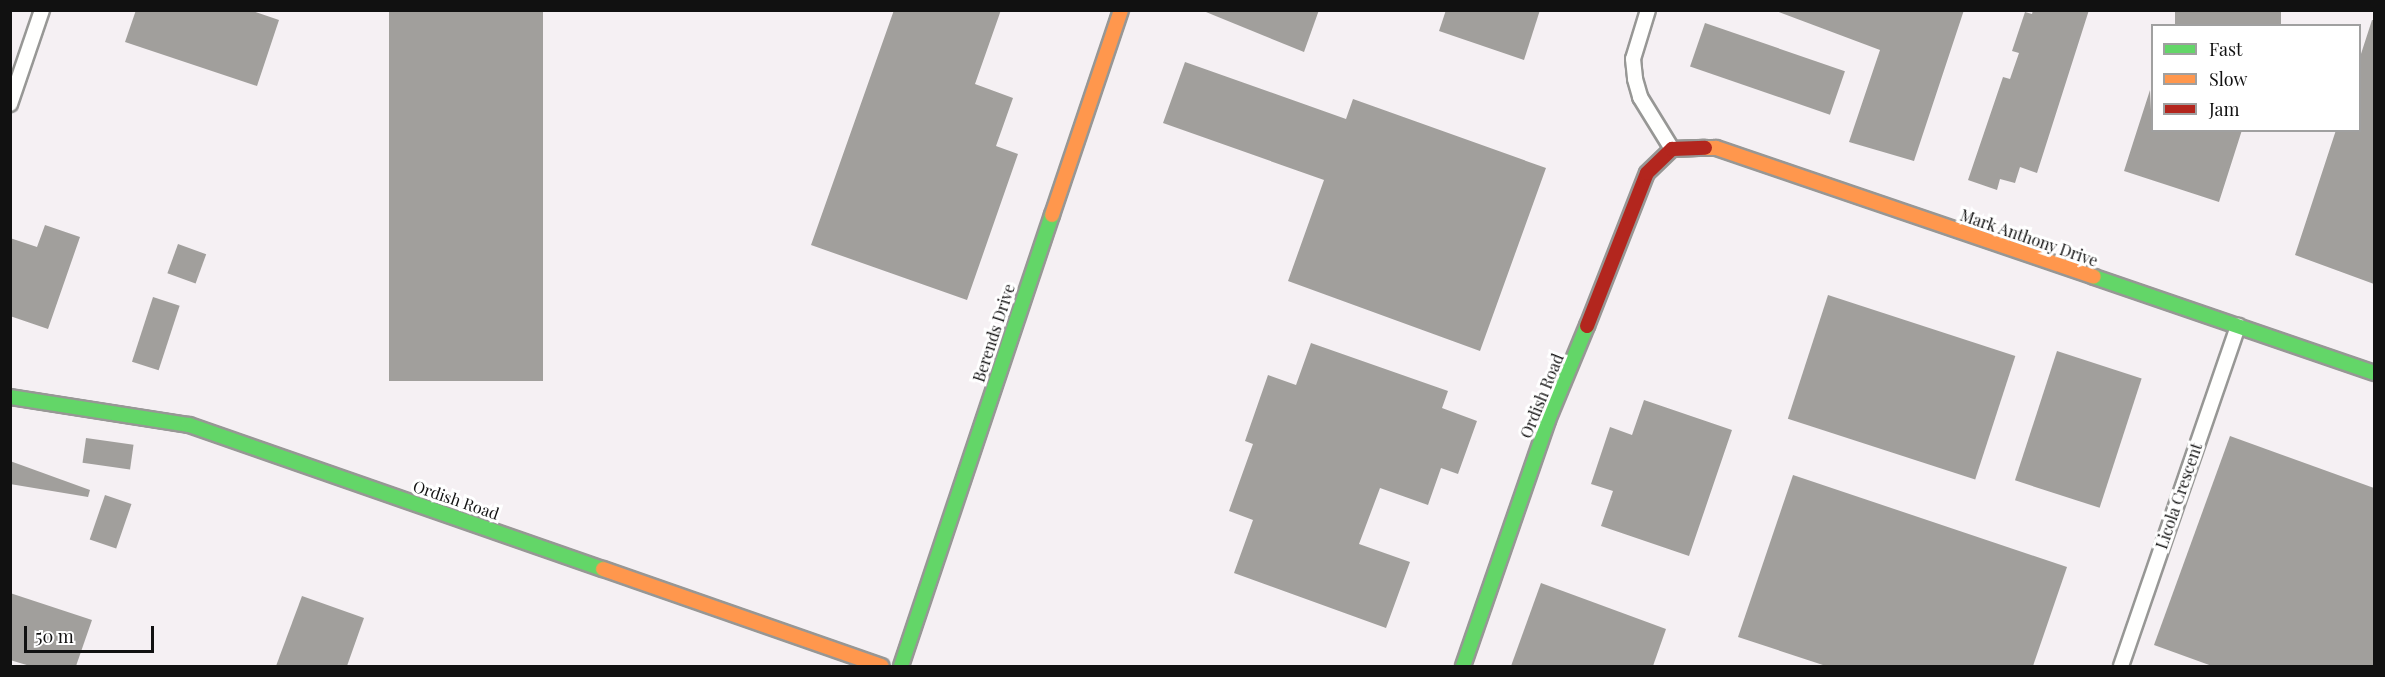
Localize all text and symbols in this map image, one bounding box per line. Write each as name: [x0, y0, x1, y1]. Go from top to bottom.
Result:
legend: [2151, 24, 2361, 132]
text: Fast: [2209, 37, 2242, 61]
text: Slow: [2209, 67, 2247, 91]
text: Jam: [2209, 97, 2239, 121]
street label: Mark Anthony Drive: [1957, 205, 2101, 271]
street label: Berends Drive: [969, 281, 1019, 385]
street label: Ordish Road: [1516, 351, 1568, 441]
street label: Licola Crescent: [2152, 440, 2206, 552]
street label: Ordish Road: [411, 476, 501, 524]
scale bar: [27, 614, 158, 652]
text: 50 m: [35, 624, 74, 648]

